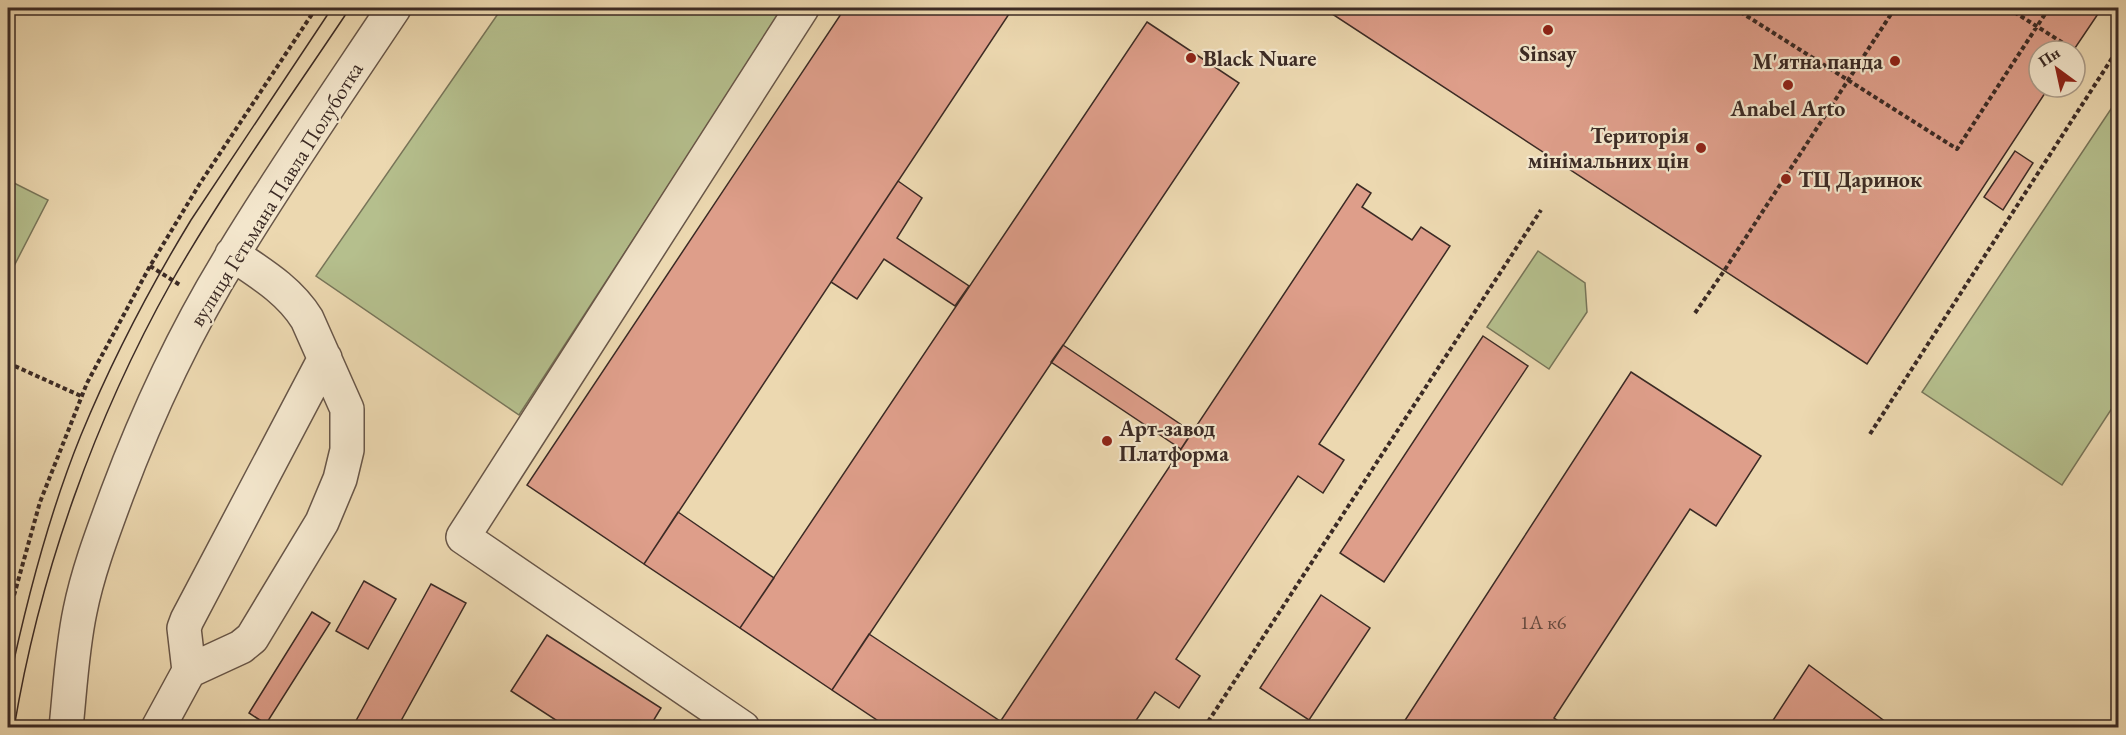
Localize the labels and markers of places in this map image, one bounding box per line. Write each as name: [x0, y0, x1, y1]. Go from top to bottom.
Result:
marker: Sinsay: [1541, 23, 1555, 37]
place label: Sinsay: [1519, 39, 1577, 68]
place label: Black Nuare: [1203, 44, 1316, 73]
place label: М'ятна панда: [1752, 47, 1883, 76]
marker: Black Nuare: [1184, 51, 1198, 65]
marker: М'ятна панда: [1888, 54, 1902, 68]
marker: Anabel Arto: [1781, 78, 1795, 92]
place label: Anabel Arto: [1730, 94, 1845, 123]
place label: Територія мінімальних цін: [1528, 121, 1689, 175]
marker: Територія мінімальних цін: [1694, 141, 1708, 155]
place label: ТЦ Даринок: [1798, 165, 1923, 194]
marker: ТЦ Даринок: [1779, 172, 1793, 186]
place label: Арт-завод Платформа: [1118, 414, 1229, 468]
marker: Арт-завод Платформа: [1100, 434, 1114, 448]

